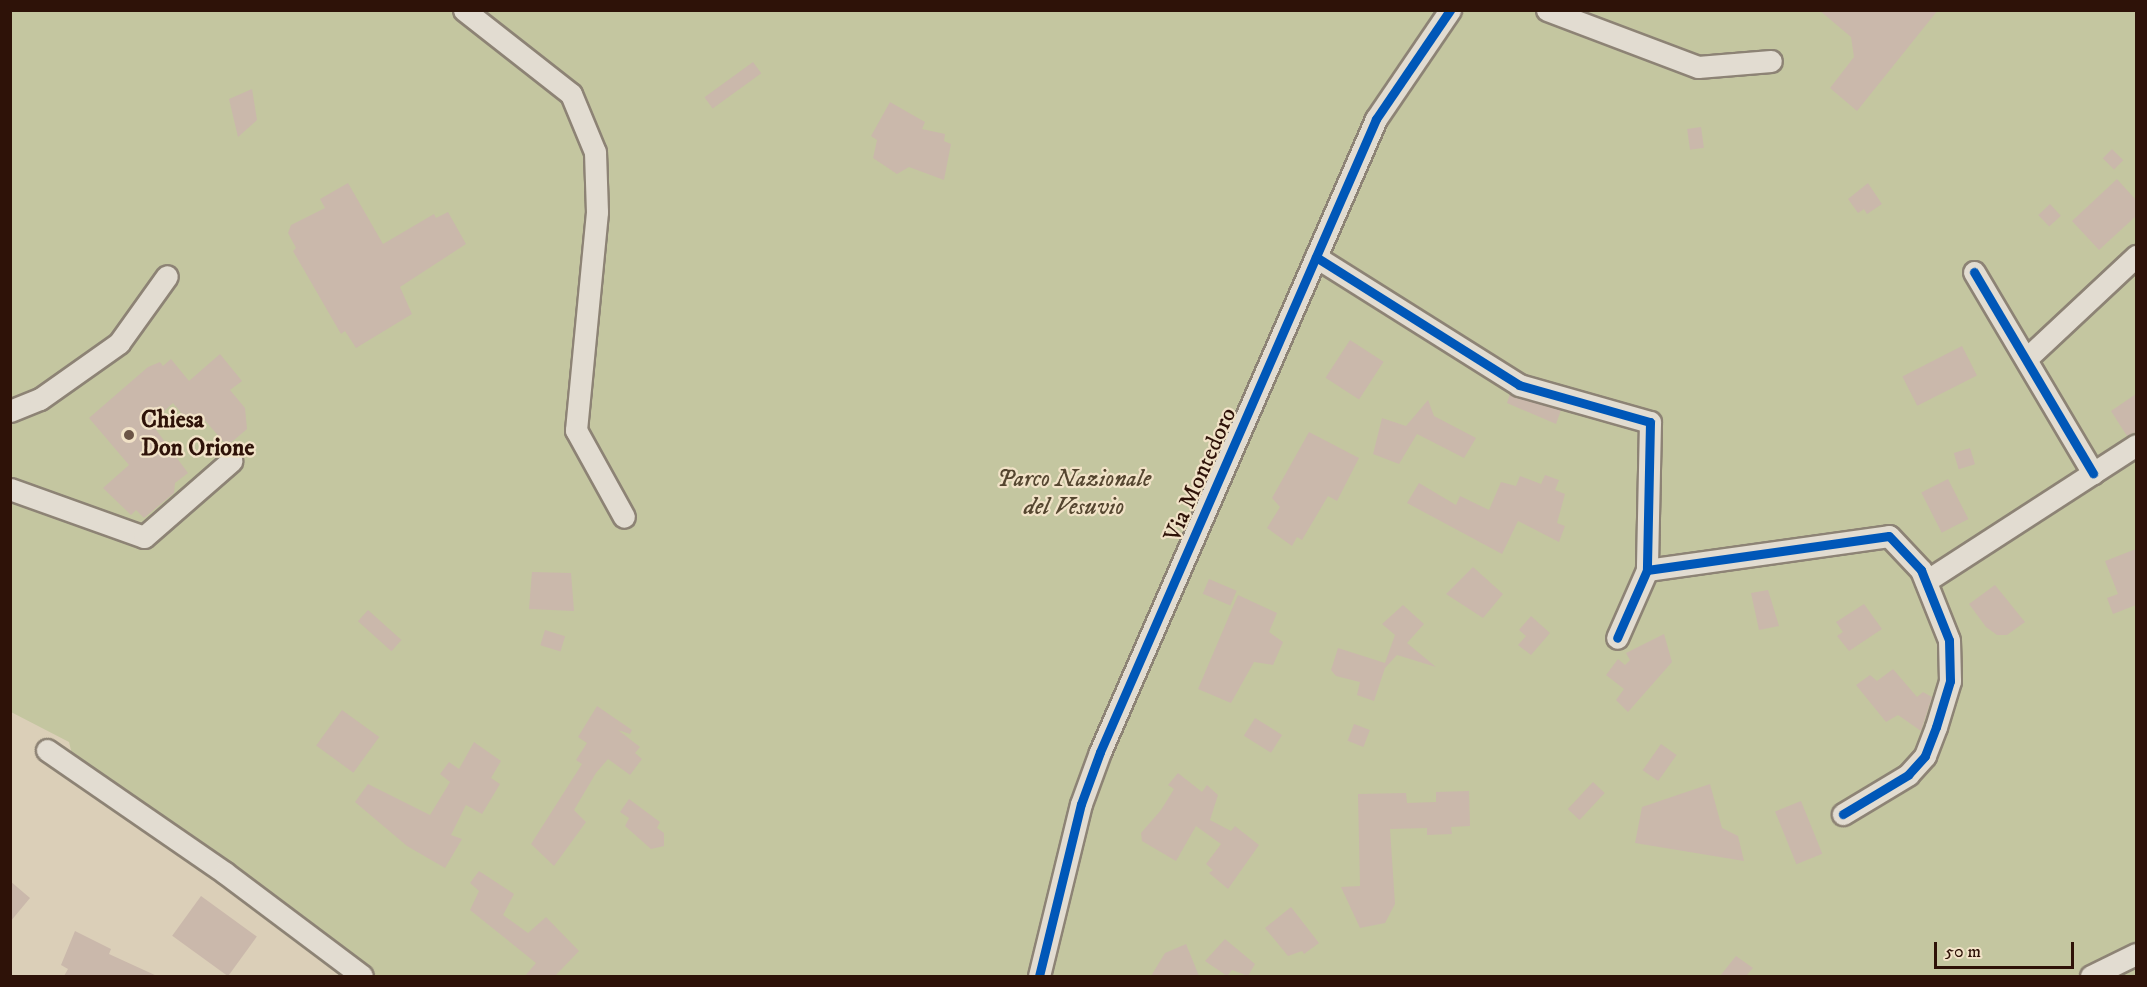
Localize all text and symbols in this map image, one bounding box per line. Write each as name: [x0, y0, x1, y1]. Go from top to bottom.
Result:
street label: Via Montedoro: [1159, 403, 1243, 547]
place label: Chiesa Don Orione: [141, 407, 254, 463]
marker: Chiesa Don Orione: [122, 428, 136, 442]
park label: Parco Nazionale del Vesuvio: [997, 466, 1151, 522]
scale bar: [1937, 930, 2076, 968]
text: 50 m: [1945, 941, 1981, 963]

